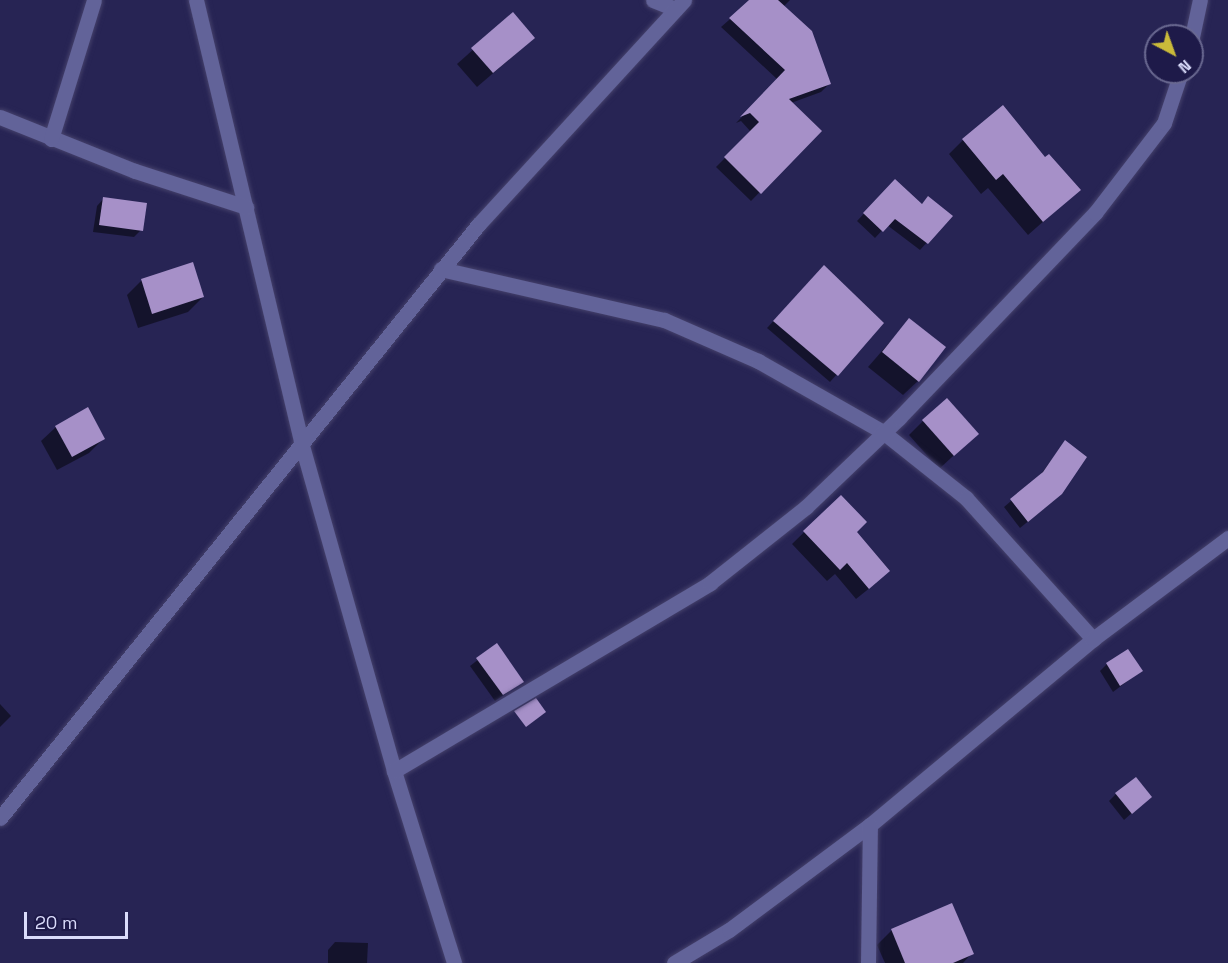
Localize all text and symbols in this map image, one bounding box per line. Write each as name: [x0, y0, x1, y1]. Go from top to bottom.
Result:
north arrow: [1144, 24, 1204, 84]
text: N: [1174, 55, 1196, 78]
scale bar: [27, 900, 130, 938]
text: 20 m: [35, 911, 78, 934]

